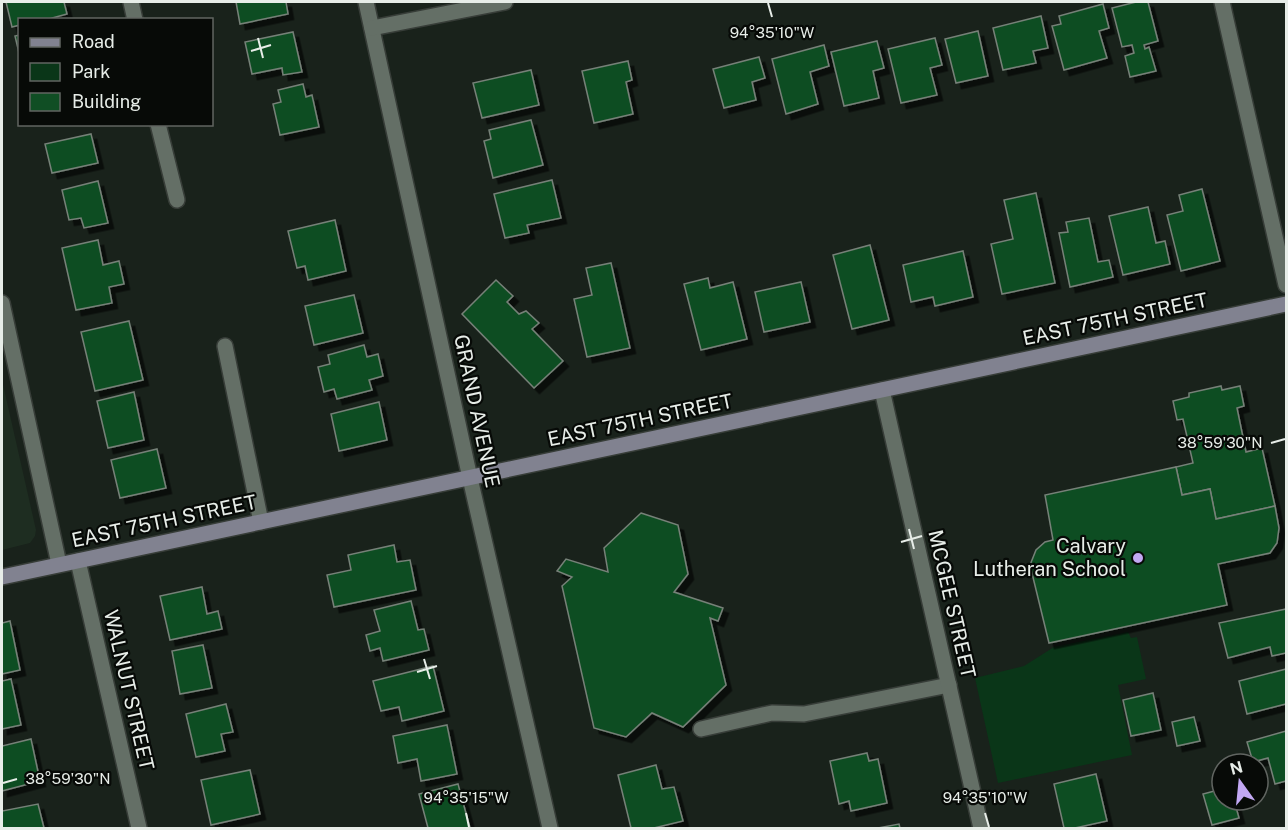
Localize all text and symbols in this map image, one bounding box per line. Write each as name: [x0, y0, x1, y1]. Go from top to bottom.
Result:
legend: [18, 18, 213, 126]
text: 94°35'10"W: [730, 24, 814, 41]
text: Road: [72, 31, 115, 52]
text: Park: [72, 61, 110, 82]
text: Building: [72, 91, 141, 112]
street label: EAST 75TH STREET: [1020, 288, 1210, 350]
street label: GRAND AVENUE: [449, 332, 505, 490]
street label: EAST 75TH STREET: [545, 389, 735, 451]
text: 38°59'30"N: [1178, 434, 1262, 451]
street label: EAST 75TH STREET: [69, 490, 259, 552]
street label: MCGEE STREET: [923, 527, 981, 681]
place label: Calvary Lutheran School: [973, 534, 1126, 581]
marker: Calvary Lutheran School: [1131, 551, 1145, 565]
street label: WALNUT STREET: [99, 607, 159, 773]
north arrow: [1210, 752, 1270, 812]
text: N: [1228, 757, 1245, 779]
text: 38°59'30"N: [26, 770, 110, 787]
text: 94°35'15"W: [424, 789, 508, 806]
text: 94°35'10"W: [943, 789, 1027, 806]

